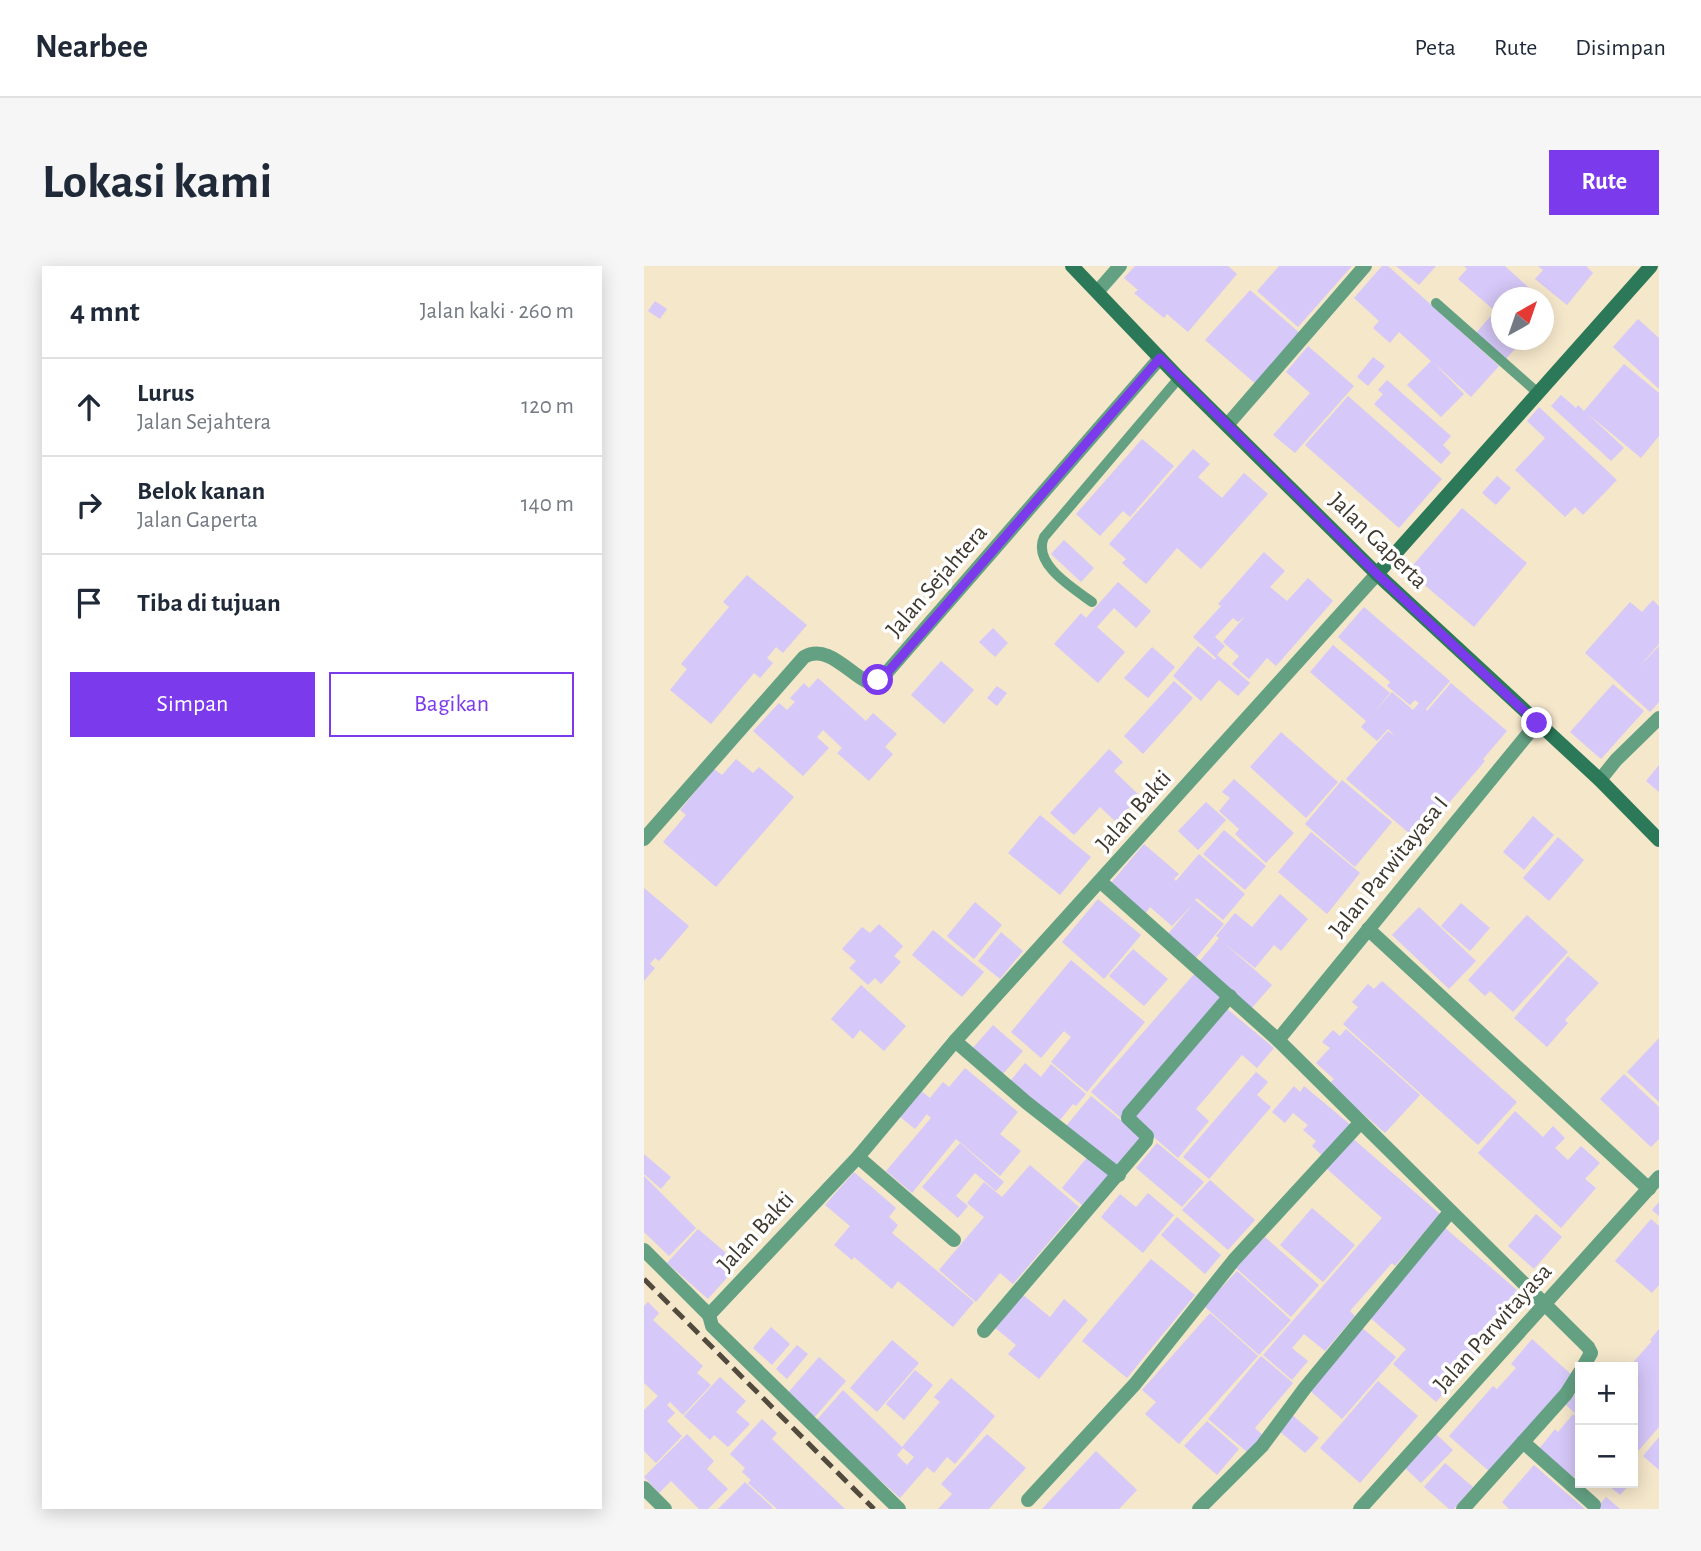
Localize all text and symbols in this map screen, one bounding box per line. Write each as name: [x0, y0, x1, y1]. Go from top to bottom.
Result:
text: Nearbee: [35, 31, 148, 64]
text: Peta: [1415, 36, 1456, 60]
text: Rute: [1494, 36, 1537, 60]
text: Disimpan: [1575, 36, 1666, 60]
button: Rute: [1549, 150, 1659, 215]
text: Lokasi kami: [42, 158, 272, 207]
north arrow: [1491, 287, 1554, 350]
text: 4 mnt: [70, 297, 140, 327]
text: Jalan kaki · 260 m: [420, 300, 574, 323]
text: Lurus: [137, 380, 194, 406]
icon: ahead: [70, 388, 108, 426]
text: 120 m: [521, 395, 574, 418]
text: Jalan Sejahtera: [137, 411, 271, 434]
text: Belok kanan: [137, 478, 265, 504]
icon: right: [70, 486, 108, 524]
street label: Jalan Gaperta: [1324, 489, 1432, 593]
text: 140 m: [521, 493, 574, 516]
text: Jalan Gaperta: [137, 509, 258, 532]
street label: Jalan Sejahtera: [882, 520, 992, 642]
icon: arrive: [70, 584, 108, 622]
text: Tiba di tujuan: [137, 590, 281, 616]
route start: [862, 664, 893, 695]
button: Simpan: [70, 672, 315, 737]
button: Bagikan: [329, 672, 574, 737]
route end: [1521, 707, 1552, 738]
street label: Jalan Bakti: [1092, 766, 1176, 856]
street label: Jalan Parwitayasa I: [1325, 792, 1453, 942]
street label: Jalan Bakti: [713, 1187, 799, 1277]
street label: Jalan Parwitayasa: [1429, 1259, 1557, 1397]
map controls: [1575, 1362, 1638, 1488]
button: +: [1575, 1362, 1638, 1425]
button: −: [1575, 1425, 1638, 1488]

